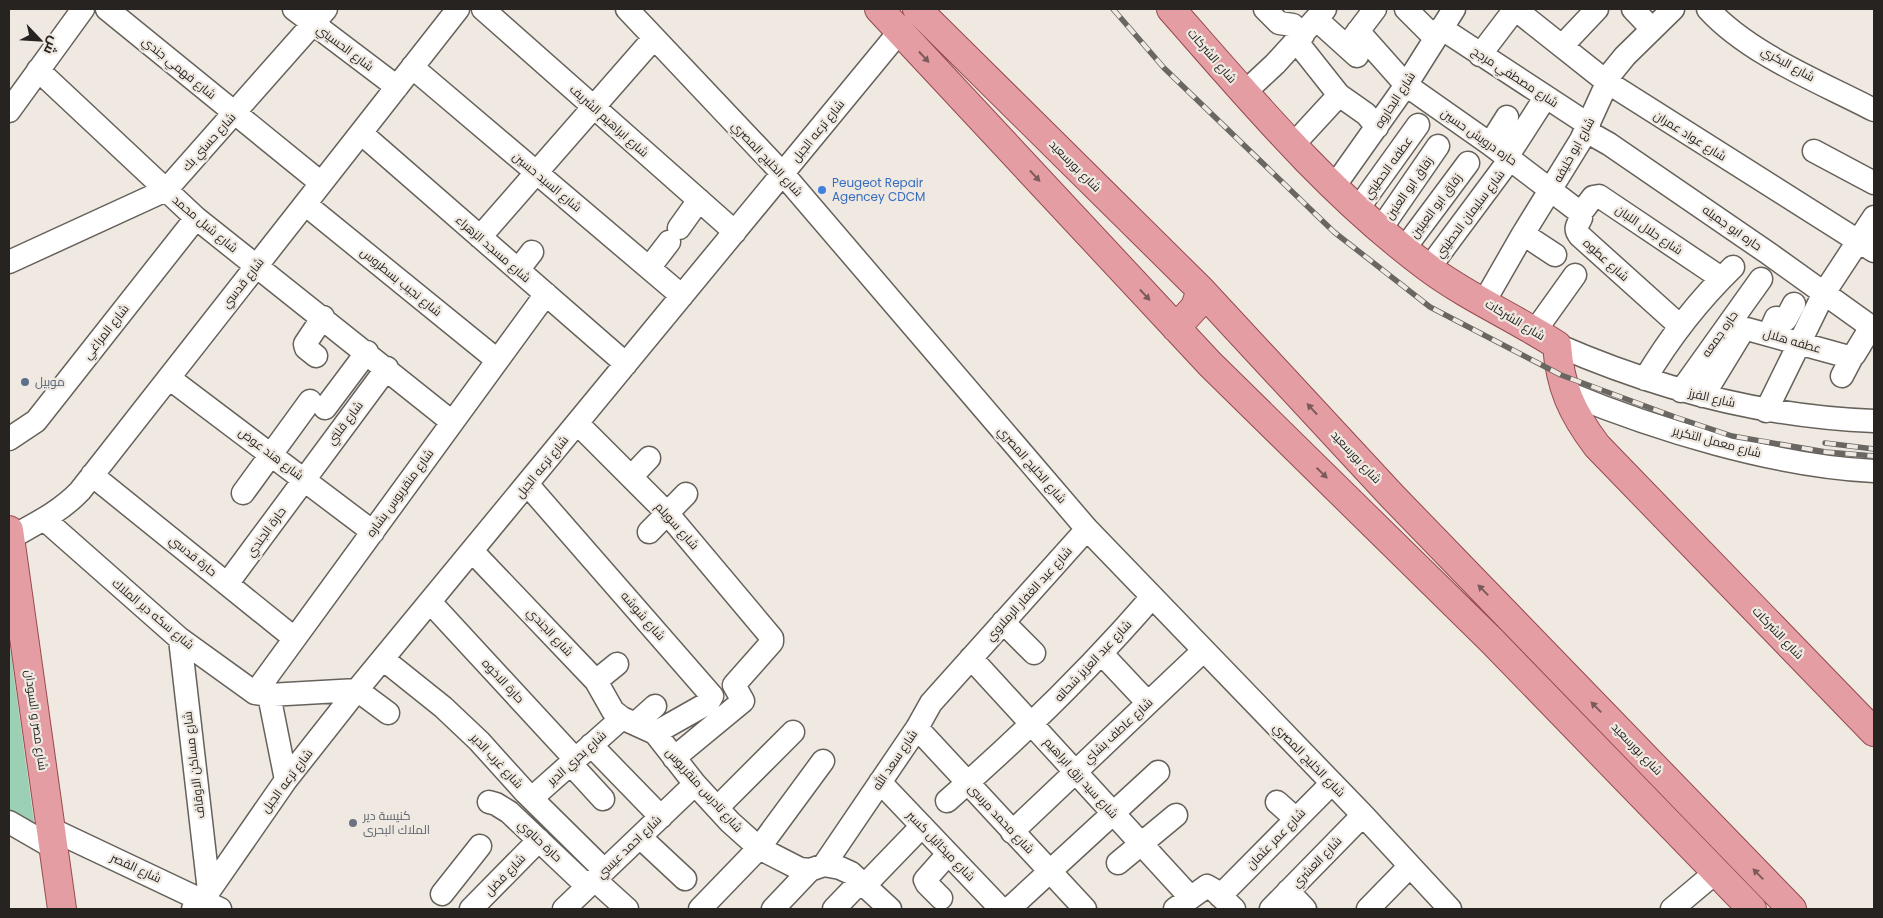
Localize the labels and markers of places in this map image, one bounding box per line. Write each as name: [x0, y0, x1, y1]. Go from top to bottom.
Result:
place label: Peugeot Repair Agencey CDCM: [832, 174, 925, 205]
marker: Peugeot Repair Agencey CDCM: [816, 184, 828, 196]
place label: موبيل: [35, 373, 65, 390]
marker: موبيل: [19, 376, 31, 388]
place label: كنيسة دير الملاك البحرى: [362, 807, 430, 838]
marker: كنيسة دير الملاك البحرى: [347, 817, 359, 829]

